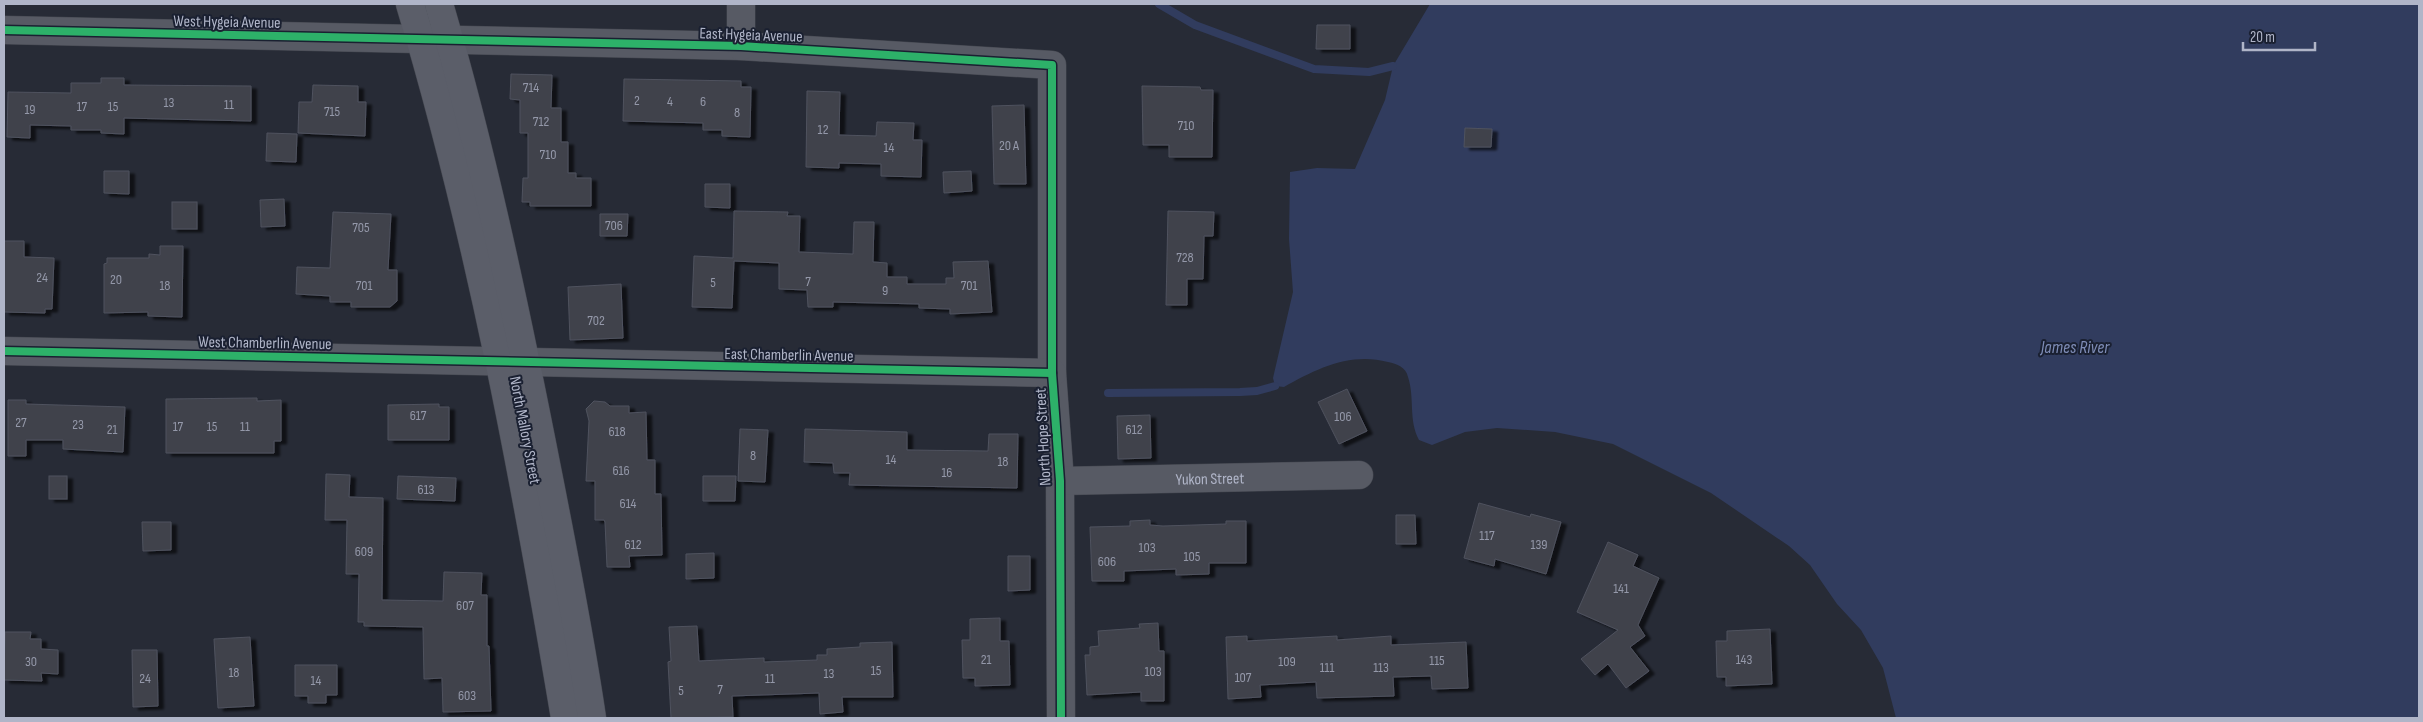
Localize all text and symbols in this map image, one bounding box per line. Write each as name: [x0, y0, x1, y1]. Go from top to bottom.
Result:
street label: West Hygeia Avenue: [173, 12, 281, 33]
scale bar: [2243, 20, 2316, 52]
street label: East Hygeia Avenue: [699, 24, 803, 47]
text: 20 m: [2250, 28, 2275, 47]
house number: 714: [523, 79, 539, 96]
house number: 2: [634, 92, 640, 109]
house number: 4: [667, 93, 673, 110]
house number: 6: [700, 93, 706, 110]
house number: 13: [164, 94, 175, 111]
house number: 11: [224, 96, 234, 113]
house number: 17: [77, 98, 88, 115]
house number: 15: [108, 98, 119, 115]
house number: 19: [24, 101, 36, 118]
house number: 715: [324, 103, 340, 120]
house number: 8: [734, 104, 740, 121]
house number: 712: [533, 113, 549, 130]
house number: 710: [1178, 117, 1194, 134]
house number: 12: [818, 121, 829, 138]
house number: 20 A: [999, 137, 1020, 154]
house number: 14: [884, 139, 895, 156]
house number: 710: [540, 146, 556, 163]
house number: 706: [605, 217, 623, 234]
house number: 705: [352, 219, 370, 236]
house number: 728: [1176, 249, 1194, 266]
house number: 24: [36, 269, 48, 286]
house number: 20: [110, 271, 122, 288]
house number: 7: [805, 273, 811, 290]
house number: 5: [710, 274, 716, 291]
house number: 18: [159, 277, 171, 294]
house number: 701: [356, 277, 372, 294]
house number: 701: [961, 277, 977, 294]
house number: 9: [882, 282, 888, 299]
house number: 702: [587, 312, 605, 329]
street label: West Chamberlin Avenue: [198, 333, 332, 354]
water label: James River: [2040, 337, 2110, 358]
street label: East Chamberlin Avenue: [724, 345, 854, 366]
street label: North Mallory Street: [505, 375, 544, 486]
street label: North Hope Street: [1031, 387, 1056, 486]
house number: 617: [410, 407, 427, 424]
house number: 106: [1334, 408, 1352, 425]
house number: 27: [15, 414, 27, 431]
house number: 23: [72, 416, 84, 433]
house number: 17: [173, 418, 184, 435]
house number: 15: [207, 418, 218, 435]
house number: 11: [240, 418, 250, 435]
house number: 21: [107, 421, 117, 438]
house number: 612: [1126, 421, 1143, 438]
house number: 618: [608, 423, 626, 440]
house number: 8: [750, 447, 756, 464]
house number: 14: [886, 451, 897, 468]
house number: 18: [997, 453, 1009, 470]
house number: 616: [612, 462, 630, 479]
house number: 16: [941, 464, 953, 481]
street label: Yukon Street: [1176, 469, 1245, 490]
house number: 613: [418, 481, 435, 498]
house number: 614: [620, 495, 637, 512]
house number: 117: [1479, 527, 1495, 544]
house number: 612: [625, 536, 642, 553]
house number: 139: [1531, 536, 1547, 553]
house number: 103: [1138, 539, 1156, 556]
house number: 609: [355, 543, 373, 560]
house number: 105: [1184, 548, 1201, 565]
house number: 606: [1098, 553, 1116, 570]
house number: 141: [1613, 580, 1629, 597]
house number: 607: [456, 597, 474, 614]
house number: 21: [981, 651, 991, 668]
house number: 143: [1736, 651, 1752, 668]
house number: 115: [1429, 652, 1445, 669]
house number: 30: [25, 653, 37, 670]
house number: 109: [1278, 653, 1296, 670]
house number: 111: [1320, 659, 1334, 676]
house number: 113: [1373, 659, 1389, 676]
house number: 15: [871, 662, 882, 679]
house number: 103: [1144, 663, 1162, 680]
house number: 18: [228, 664, 240, 681]
house number: 13: [824, 665, 835, 682]
house number: 107: [1235, 669, 1252, 686]
house number: 24: [139, 670, 151, 687]
house number: 11: [765, 670, 775, 687]
house number: 14: [311, 672, 322, 689]
house number: 7: [717, 681, 723, 698]
house number: 5: [678, 682, 684, 699]
house number: 603: [458, 687, 476, 704]

